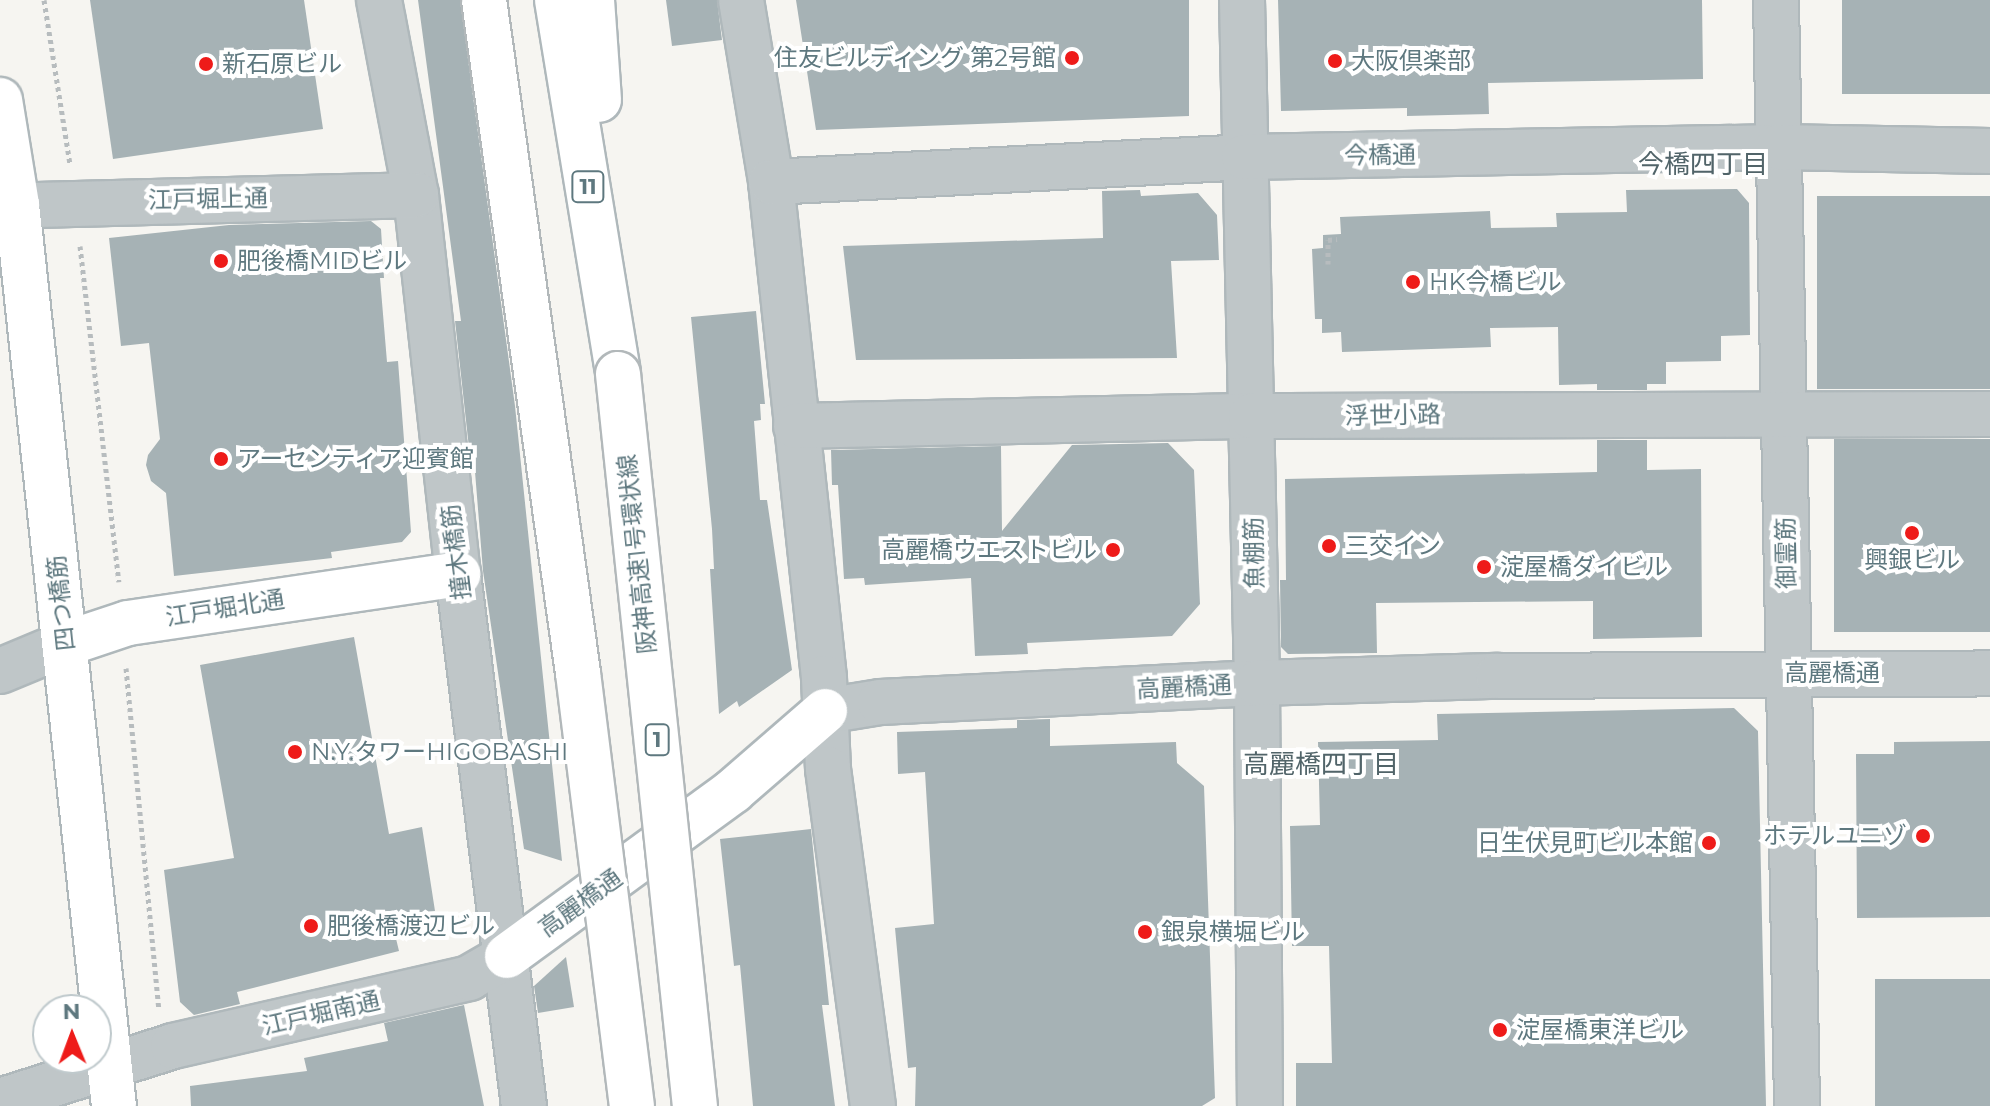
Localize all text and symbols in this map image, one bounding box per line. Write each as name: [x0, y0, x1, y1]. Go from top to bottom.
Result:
place label: 住友ビルディング 第2号館: [772, 44, 1056, 72]
place label: 大阪倶楽部: [1351, 47, 1471, 75]
marker: 住友ビルディング 第2号館: [1063, 49, 1081, 67]
place label: 新石原ビル: [222, 50, 342, 78]
marker: 大阪倶楽部: [1326, 52, 1344, 70]
marker: 新石原ビル: [197, 55, 215, 73]
street label: 今橋通: [1344, 140, 1416, 170]
district label: 今橋四丁目: [1638, 149, 1768, 181]
road number: 11: [570, 169, 606, 205]
street label: 江戸堀上通: [148, 184, 268, 214]
place label: 肥後橋MIDビル: [237, 247, 407, 275]
marker: 肥後橋MIDビル: [212, 252, 230, 270]
place label: HK今橋ビル: [1429, 268, 1562, 296]
marker: HK今橋ビル: [1404, 273, 1422, 291]
street label: 浮世小路: [1345, 400, 1441, 430]
place label: アーセンティア迎賓館: [237, 445, 476, 473]
marker: アーセンティア迎賓館: [212, 450, 230, 468]
street label: 阪神高速1号環状線: [612, 453, 662, 655]
street label: 撞木橋筋: [436, 503, 476, 601]
street label: 魚棚筋: [1239, 517, 1269, 589]
street label: 御霊筋: [1771, 517, 1801, 589]
marker: 興銀ビル: [1903, 524, 1921, 542]
place label: 三交イン: [1345, 532, 1441, 560]
place label: 高麗橋ウエストビル: [881, 536, 1097, 564]
marker: 三交イン: [1320, 537, 1338, 555]
marker: 高麗橋ウエストビル: [1104, 541, 1122, 559]
place label: 興銀ビル: [1864, 546, 1960, 574]
place label: 淀屋橋ダイビル: [1500, 553, 1668, 581]
street label: 四つ橋筋: [42, 554, 80, 652]
marker: 淀屋橋ダイビル: [1475, 558, 1493, 576]
street label: 江戸堀北通: [163, 584, 287, 632]
street label: 高麗橋通: [1784, 659, 1880, 687]
street label: 高麗橋通: [1135, 670, 1233, 704]
road number: 1: [643, 722, 671, 758]
place label: N.Y.タワーHIGOBASHI: [311, 738, 568, 766]
marker: N.Y.タワーHIGOBASHI: [286, 743, 304, 761]
district label: 高麗橋四丁目: [1243, 749, 1399, 781]
place label: ホテルユニゾ: [1763, 822, 1907, 850]
marker: ホテルユニゾ: [1914, 827, 1932, 845]
place label: 日生伏見町ビル本館: [1477, 829, 1693, 857]
marker: 日生伏見町ビル本館: [1700, 834, 1718, 852]
street label: 高麗橋通: [533, 863, 627, 943]
place label: 肥後橋渡辺ビル: [327, 912, 495, 940]
marker: 肥後橋渡辺ビル: [302, 917, 320, 935]
place label: 銀泉横堀ビル: [1161, 918, 1305, 946]
marker: 銀泉横堀ビル: [1136, 923, 1154, 941]
street label: 江戸堀南通: [259, 985, 383, 1041]
north arrow: [32, 994, 112, 1074]
text: N: [62, 998, 81, 1025]
place label: 淀屋橋東洋ビル: [1516, 1016, 1684, 1044]
marker: 淀屋橋東洋ビル: [1491, 1021, 1509, 1039]

